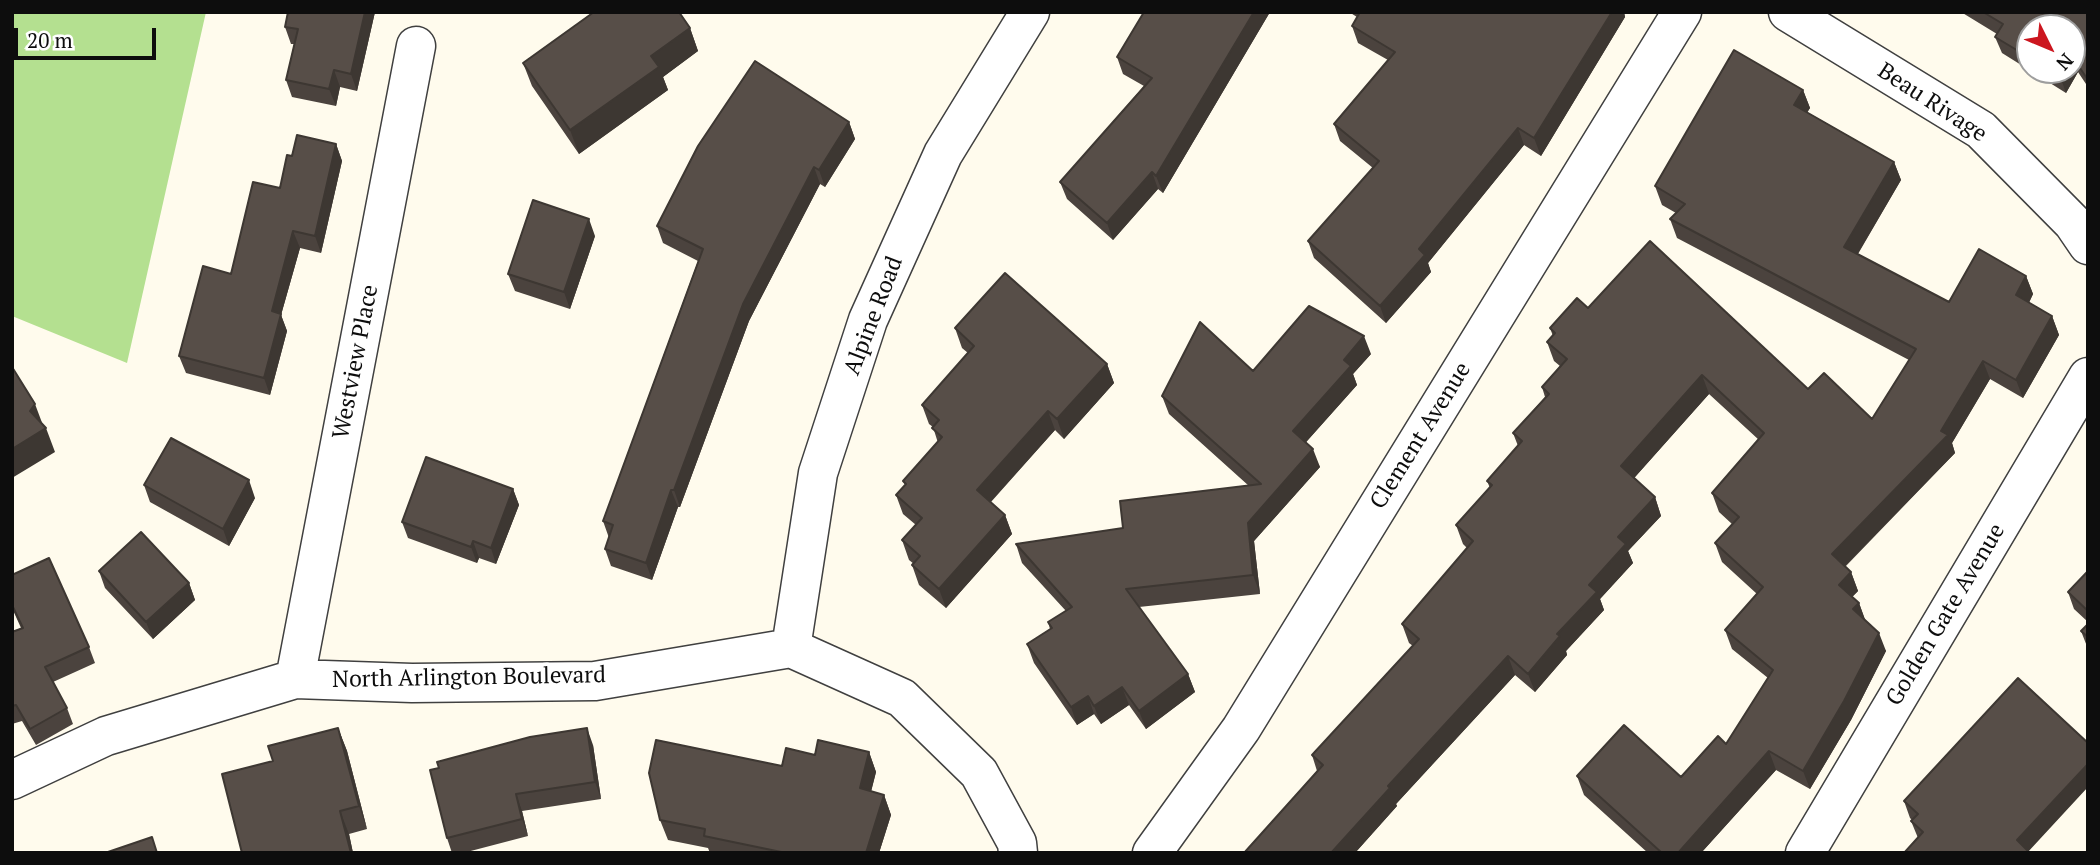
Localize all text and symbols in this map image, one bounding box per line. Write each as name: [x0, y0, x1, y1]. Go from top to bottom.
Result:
scale bar: [18, 14, 159, 58]
north arrow: [2016, 14, 2086, 84]
text: 20 m: [27, 26, 73, 54]
text: N: [2051, 49, 2079, 76]
street label: Beau Rivage: [1872, 57, 1992, 149]
street label: Alpine Road: [839, 253, 909, 379]
street label: Westview Place: [328, 283, 384, 441]
street label: Clement Avenue: [1365, 358, 1477, 514]
street label: Golden Gate Avenue: [1881, 519, 2011, 711]
street label: North Arlington Boulevard: [332, 662, 606, 694]

